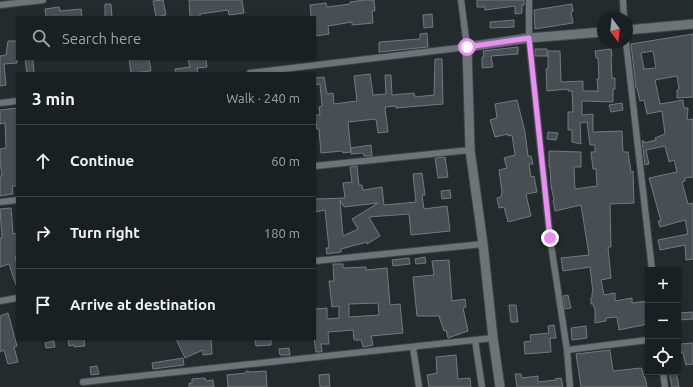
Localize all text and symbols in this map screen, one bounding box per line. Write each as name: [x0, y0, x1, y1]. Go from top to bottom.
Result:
north arrow: [597, 12, 633, 48]
search box: [16, 16, 316, 60]
icon: search: [30, 27, 52, 49]
text: Search here: [62, 30, 141, 47]
route start: [458, 38, 476, 56]
text: 3 min: [32, 89, 75, 108]
text: Walk · 240 m: [226, 91, 300, 105]
icon: ahead: [32, 150, 54, 172]
text: Continue: [70, 152, 134, 169]
text: 60 m: [271, 154, 300, 168]
icon: right: [32, 222, 54, 244]
text: Turn right: [70, 224, 140, 241]
text: 180 m: [264, 226, 300, 240]
route end: [541, 229, 559, 247]
map controls: [645, 267, 681, 375]
button: +: [645, 267, 681, 303]
icon: arrive: [32, 294, 54, 316]
text: Arrive at destination: [70, 296, 216, 313]
button: −: [645, 303, 681, 339]
button: locate: [645, 339, 681, 375]

